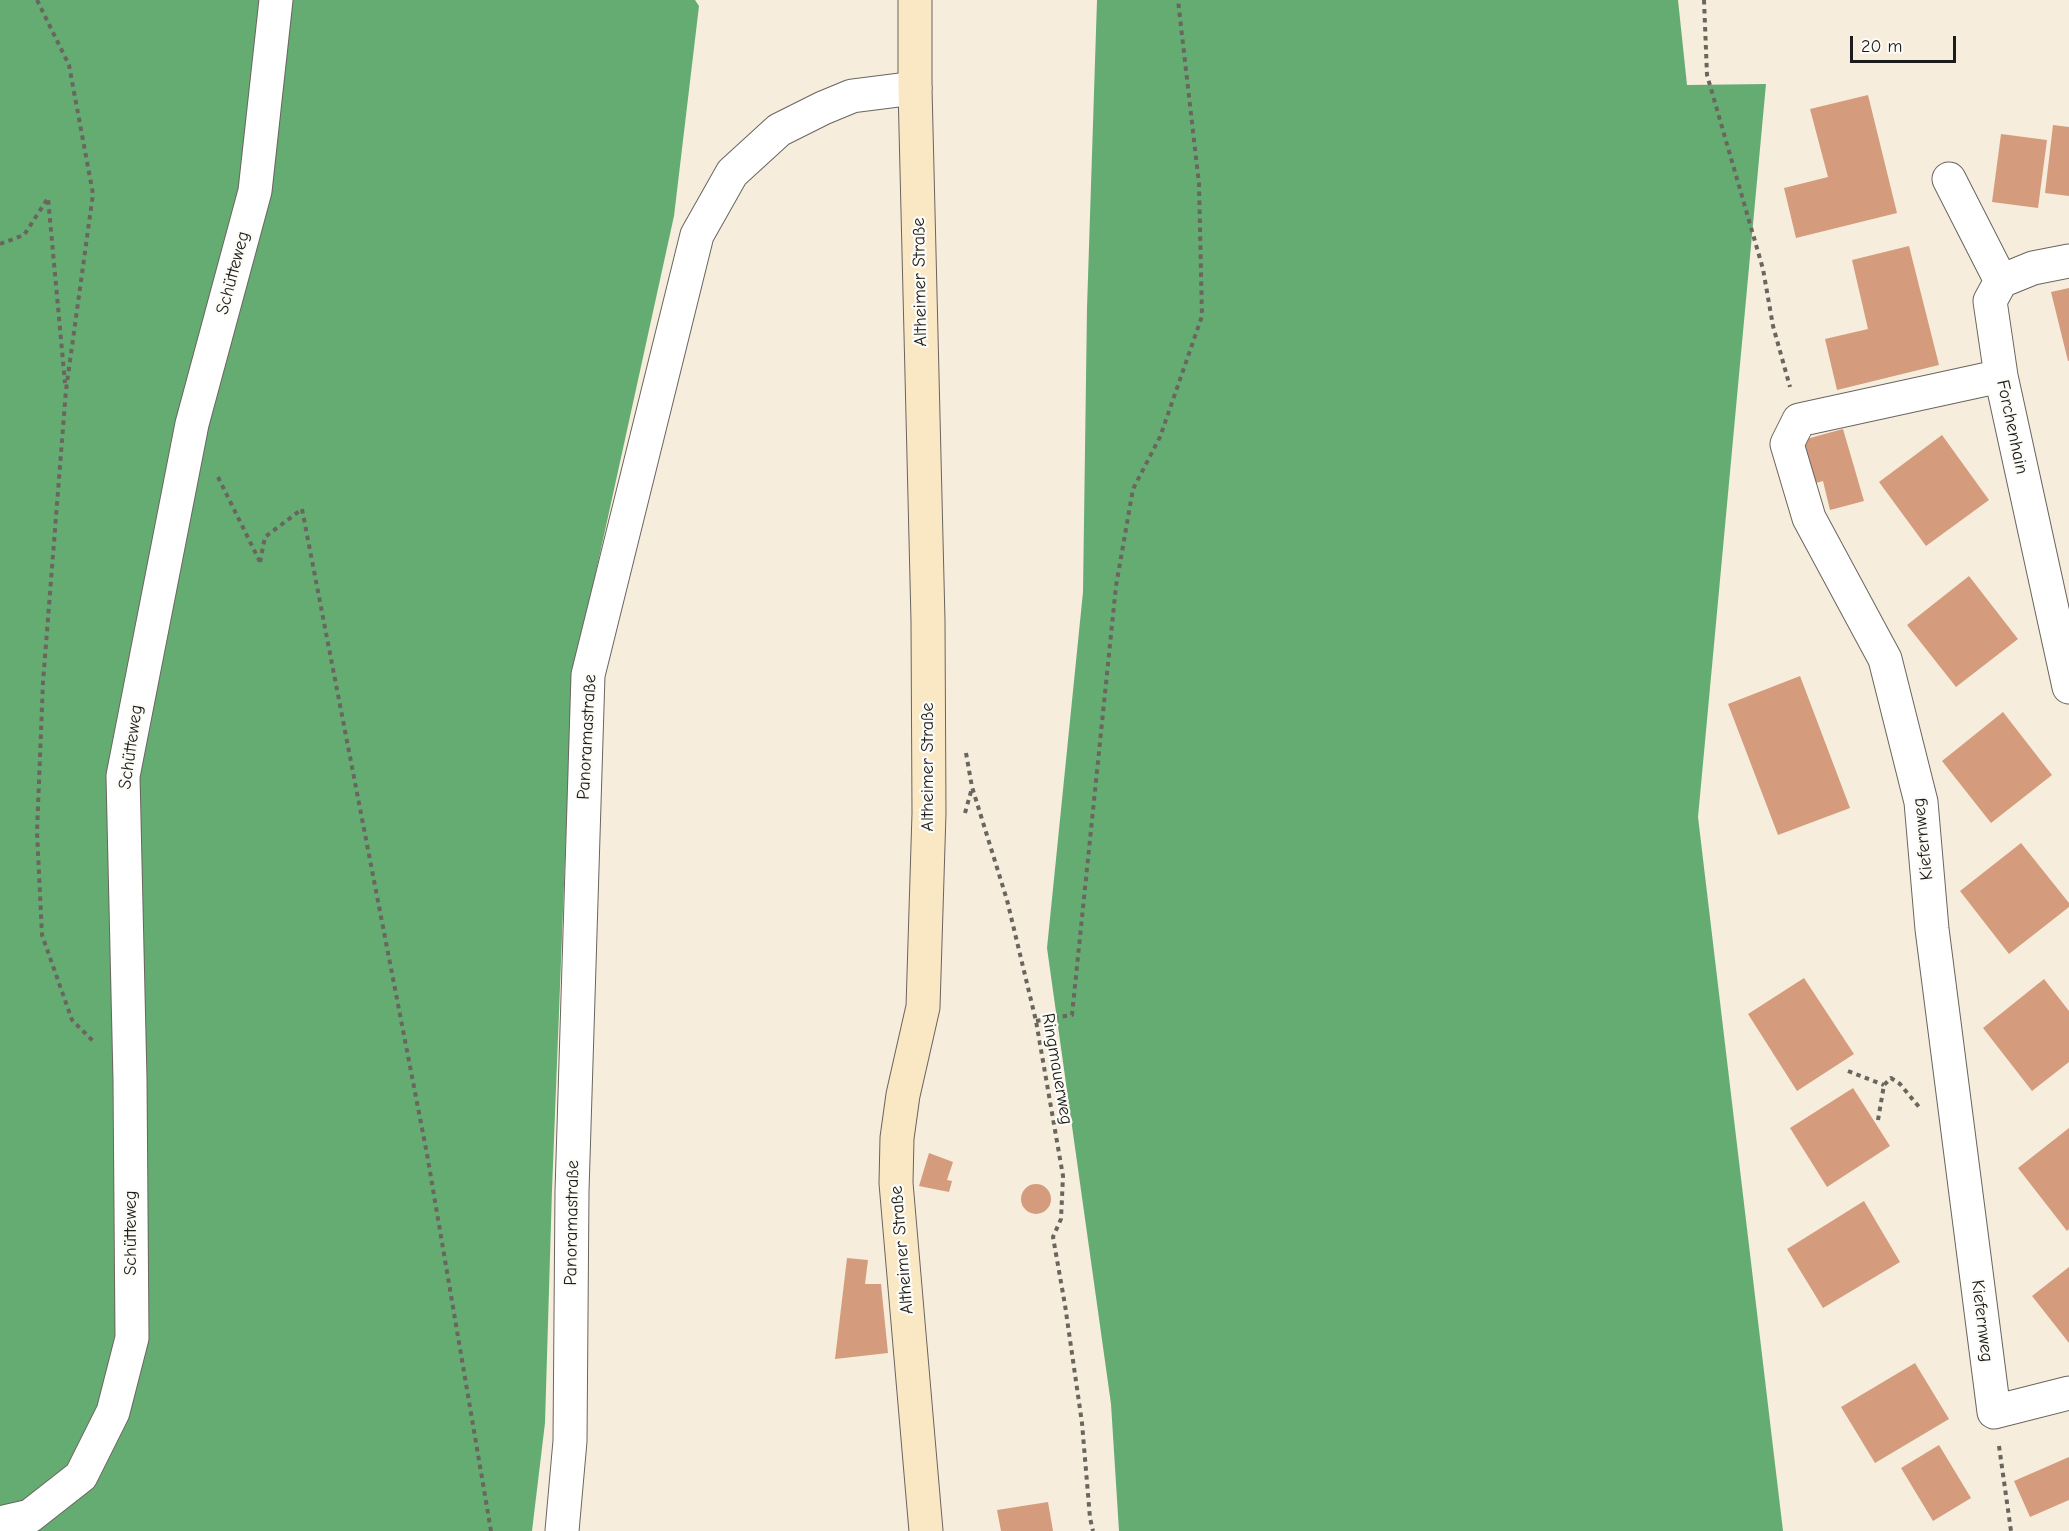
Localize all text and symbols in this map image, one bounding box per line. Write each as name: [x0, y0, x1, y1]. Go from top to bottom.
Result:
scale bar: [1853, 24, 1960, 62]
text: 20 m: [1861, 36, 1902, 57]
street label: Altheimer Straße: [908, 217, 932, 347]
street label: Schütteweg: [212, 229, 254, 317]
street label: Forchenhain: [1991, 378, 2033, 476]
street label: Panoramastraße: [573, 674, 601, 800]
street label: Altheimer Straße: [917, 702, 939, 832]
street label: Schütteweg: [114, 703, 148, 791]
street label: Kiefernweg: [1908, 797, 1938, 881]
street label: Ringmauerweg: [1037, 1012, 1077, 1126]
street label: Panoramastraße: [560, 1160, 584, 1286]
street label: Altheimer Straße: [886, 1185, 918, 1315]
street label: Schütteweg: [120, 1190, 142, 1276]
street label: Kiefernweg: [1966, 1278, 1998, 1364]

